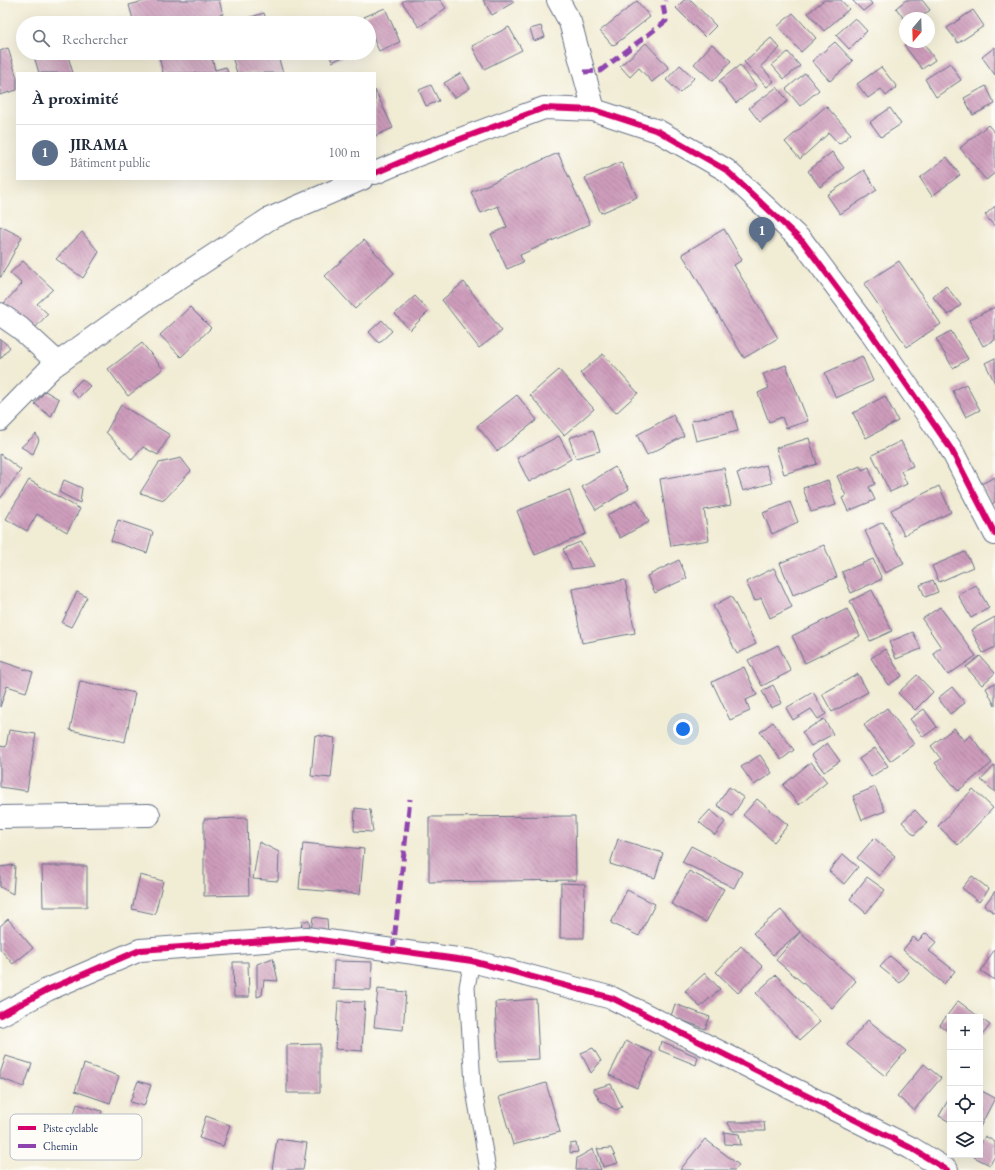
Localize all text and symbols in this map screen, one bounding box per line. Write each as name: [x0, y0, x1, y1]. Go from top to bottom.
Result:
north arrow: [899, 12, 935, 48]
search box: [16, 16, 376, 60]
icon: search: [30, 27, 52, 49]
text: Rechercher: [62, 29, 128, 48]
text: À proximité: [32, 87, 118, 109]
text: JIRAMA: [70, 135, 128, 154]
text: 1: [42, 144, 48, 161]
text: 100 m: [329, 144, 360, 161]
text: Bâtiment public: [70, 154, 151, 171]
pin: 1: [749, 217, 775, 250]
your location: [673, 719, 693, 739]
map controls: [947, 1014, 983, 1158]
button: +: [947, 1014, 983, 1050]
button: −: [947, 1050, 983, 1086]
button: locate: [947, 1086, 983, 1122]
legend: [10, 1114, 142, 1160]
text: Piste cyclable: [43, 1121, 99, 1135]
button: layers: [947, 1122, 983, 1158]
text: Chemin: [43, 1139, 78, 1153]

